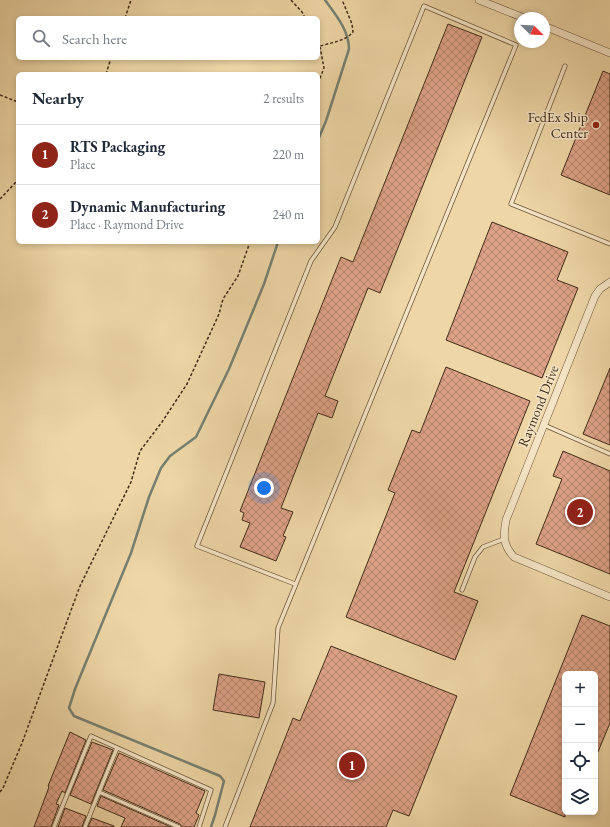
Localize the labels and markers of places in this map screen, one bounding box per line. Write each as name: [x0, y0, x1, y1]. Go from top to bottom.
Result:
place label: FedEx Ship Center: [528, 108, 588, 142]
marker: FedEx Ship Center: [591, 120, 601, 130]
pin: 2: [567, 497, 593, 527]
pin: 1: [339, 750, 365, 780]

